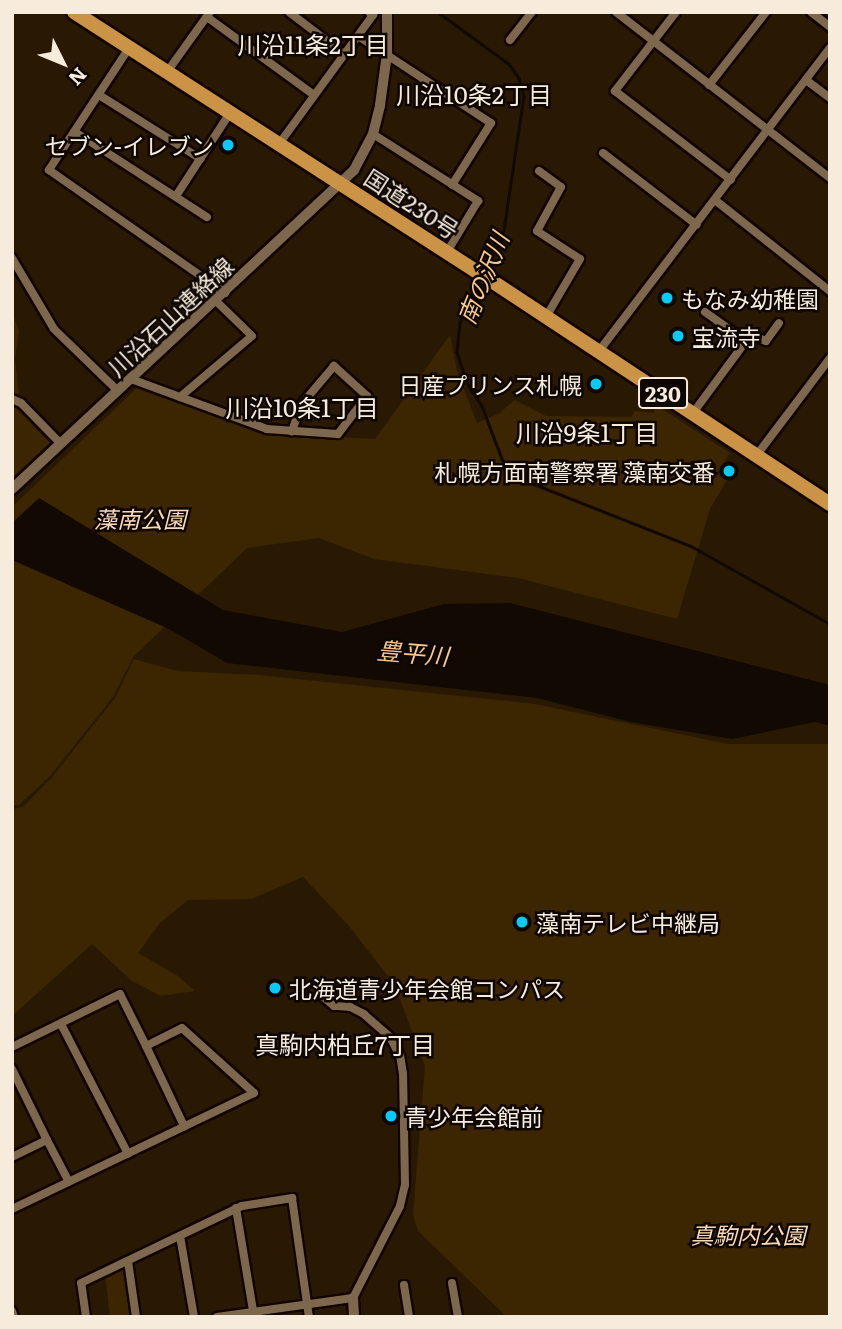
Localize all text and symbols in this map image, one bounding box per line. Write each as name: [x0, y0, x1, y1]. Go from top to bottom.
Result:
north arrow: [28, 28, 98, 98]
district label: 川沿11条2丁目: [237, 30, 389, 58]
text: N: [63, 62, 94, 93]
district label: 川沿10条2丁目: [396, 80, 552, 108]
place label: セブン-イレブン: [45, 131, 214, 159]
marker: セブン-イレブン: [220, 137, 236, 153]
street label: 国道230号: [360, 162, 464, 244]
water label: 南の沢川: [451, 228, 513, 328]
street label: 川沿石山連絡線: [102, 251, 238, 381]
place label: もなみ幼稚園: [681, 284, 819, 312]
marker: もなみ幼稚園: [659, 290, 675, 306]
place label: 宝流寺: [692, 322, 761, 350]
marker: 宝流寺: [670, 328, 686, 344]
place label: 日産プリンス札幌: [398, 370, 582, 398]
marker: 日産プリンス札幌: [588, 376, 604, 392]
road number: 230: [637, 376, 689, 410]
district label: 川沿10条1丁目: [225, 393, 379, 421]
district label: 川沿9条1丁目: [516, 418, 658, 446]
place label: 札幌方面南警察署 藻南交番: [434, 457, 715, 485]
marker: 札幌方面南警察署 藻南交番: [721, 463, 737, 479]
park label: 藻南公園: [94, 504, 186, 532]
water label: 豊平川: [376, 635, 450, 669]
place label: 藻南テレビ中継局: [536, 908, 720, 936]
marker: 藻南テレビ中継局: [514, 914, 530, 930]
place label: 北海道青少年会館コンパス: [289, 974, 565, 1002]
marker: 北海道青少年会館コンパス: [267, 980, 283, 996]
district label: 真駒内柏丘7丁目: [255, 1030, 435, 1058]
place label: 青少年会館前: [405, 1102, 543, 1130]
marker: 青少年会館前: [383, 1108, 399, 1124]
park label: 真駒内公園: [691, 1220, 805, 1248]

